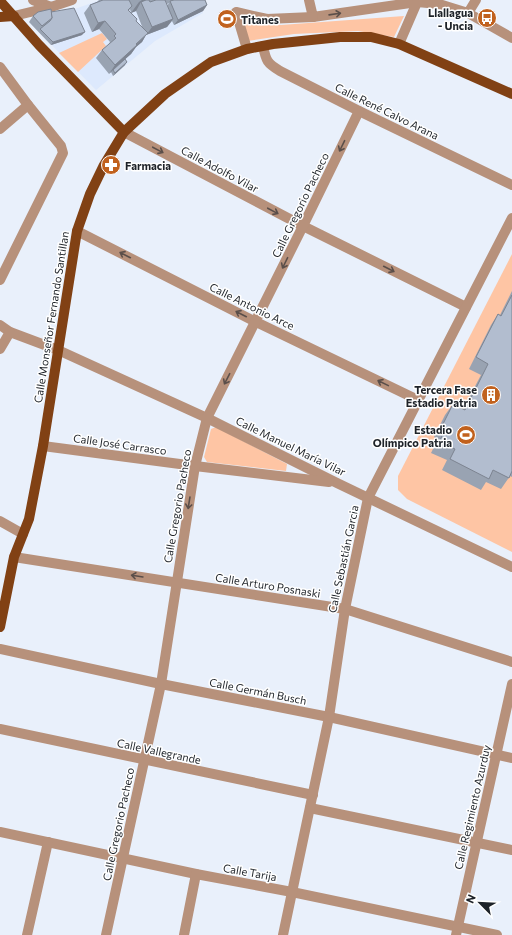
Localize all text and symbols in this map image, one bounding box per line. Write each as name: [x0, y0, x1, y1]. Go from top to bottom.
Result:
place label: Llallagua - Uncia: [428, 6, 473, 32]
bus stop icon: Llallagua - Uncia: [476, 7, 498, 29]
sports icon: Titanes: [216, 8, 238, 30]
one-way arrow: [328, 10, 341, 18]
place label: Titanes: [241, 13, 279, 26]
street label: Calle René Calvo Arana: [333, 80, 441, 142]
one-way arrow: [338, 140, 345, 152]
street label: Calle Adolfo Vilar: [179, 143, 262, 195]
one-way arrow: [152, 147, 164, 155]
street label: Calle Gregorio Pacheco: [269, 150, 331, 260]
pharmacy icon: Farmacia: [100, 154, 122, 176]
place label: Farmacia: [125, 159, 171, 172]
one-way arrow: [267, 207, 279, 215]
street label: Calle Monseñor Fernando Santillan: [31, 230, 71, 404]
one-way arrow: [119, 251, 131, 259]
one-way arrow: [281, 257, 288, 269]
one-way arrow: [383, 266, 395, 274]
street label: Calle Antonio Arce: [208, 280, 297, 332]
one-way arrow: [235, 310, 247, 317]
one-way arrow: [222, 373, 230, 385]
one-way arrow: [377, 379, 389, 386]
place label: Tercera Fase Estadio Patria: [406, 383, 477, 409]
building icon: Tercera Fase Estadio Patria: [480, 384, 502, 406]
street label: Calle Manuel María Vilar: [234, 414, 349, 479]
place label: Estadio Olímpico Patria: [373, 423, 452, 449]
sports icon: Estadio Olímpico Patria: [455, 424, 477, 446]
street label: Calle José Carrasco: [72, 431, 168, 458]
street label: Calle Gregorio Pacheco: [161, 448, 193, 564]
one-way arrow: [185, 496, 193, 509]
street label: Calle Sebastián Garcia: [325, 504, 361, 614]
street label: Calle Arturo Posnaski: [214, 570, 322, 600]
one-way arrow: [131, 572, 144, 580]
street label: Calle Germán Busch: [208, 675, 308, 707]
street label: Calle Vallegrande: [116, 736, 202, 766]
street label: Calle Regimiento Azurduy: [451, 743, 493, 871]
street label: Calle Gregorio Pacheco: [100, 766, 136, 882]
street label: Calle Tarija: [222, 861, 278, 883]
north arrow: [460, 883, 500, 923]
text: N: [463, 892, 478, 905]

